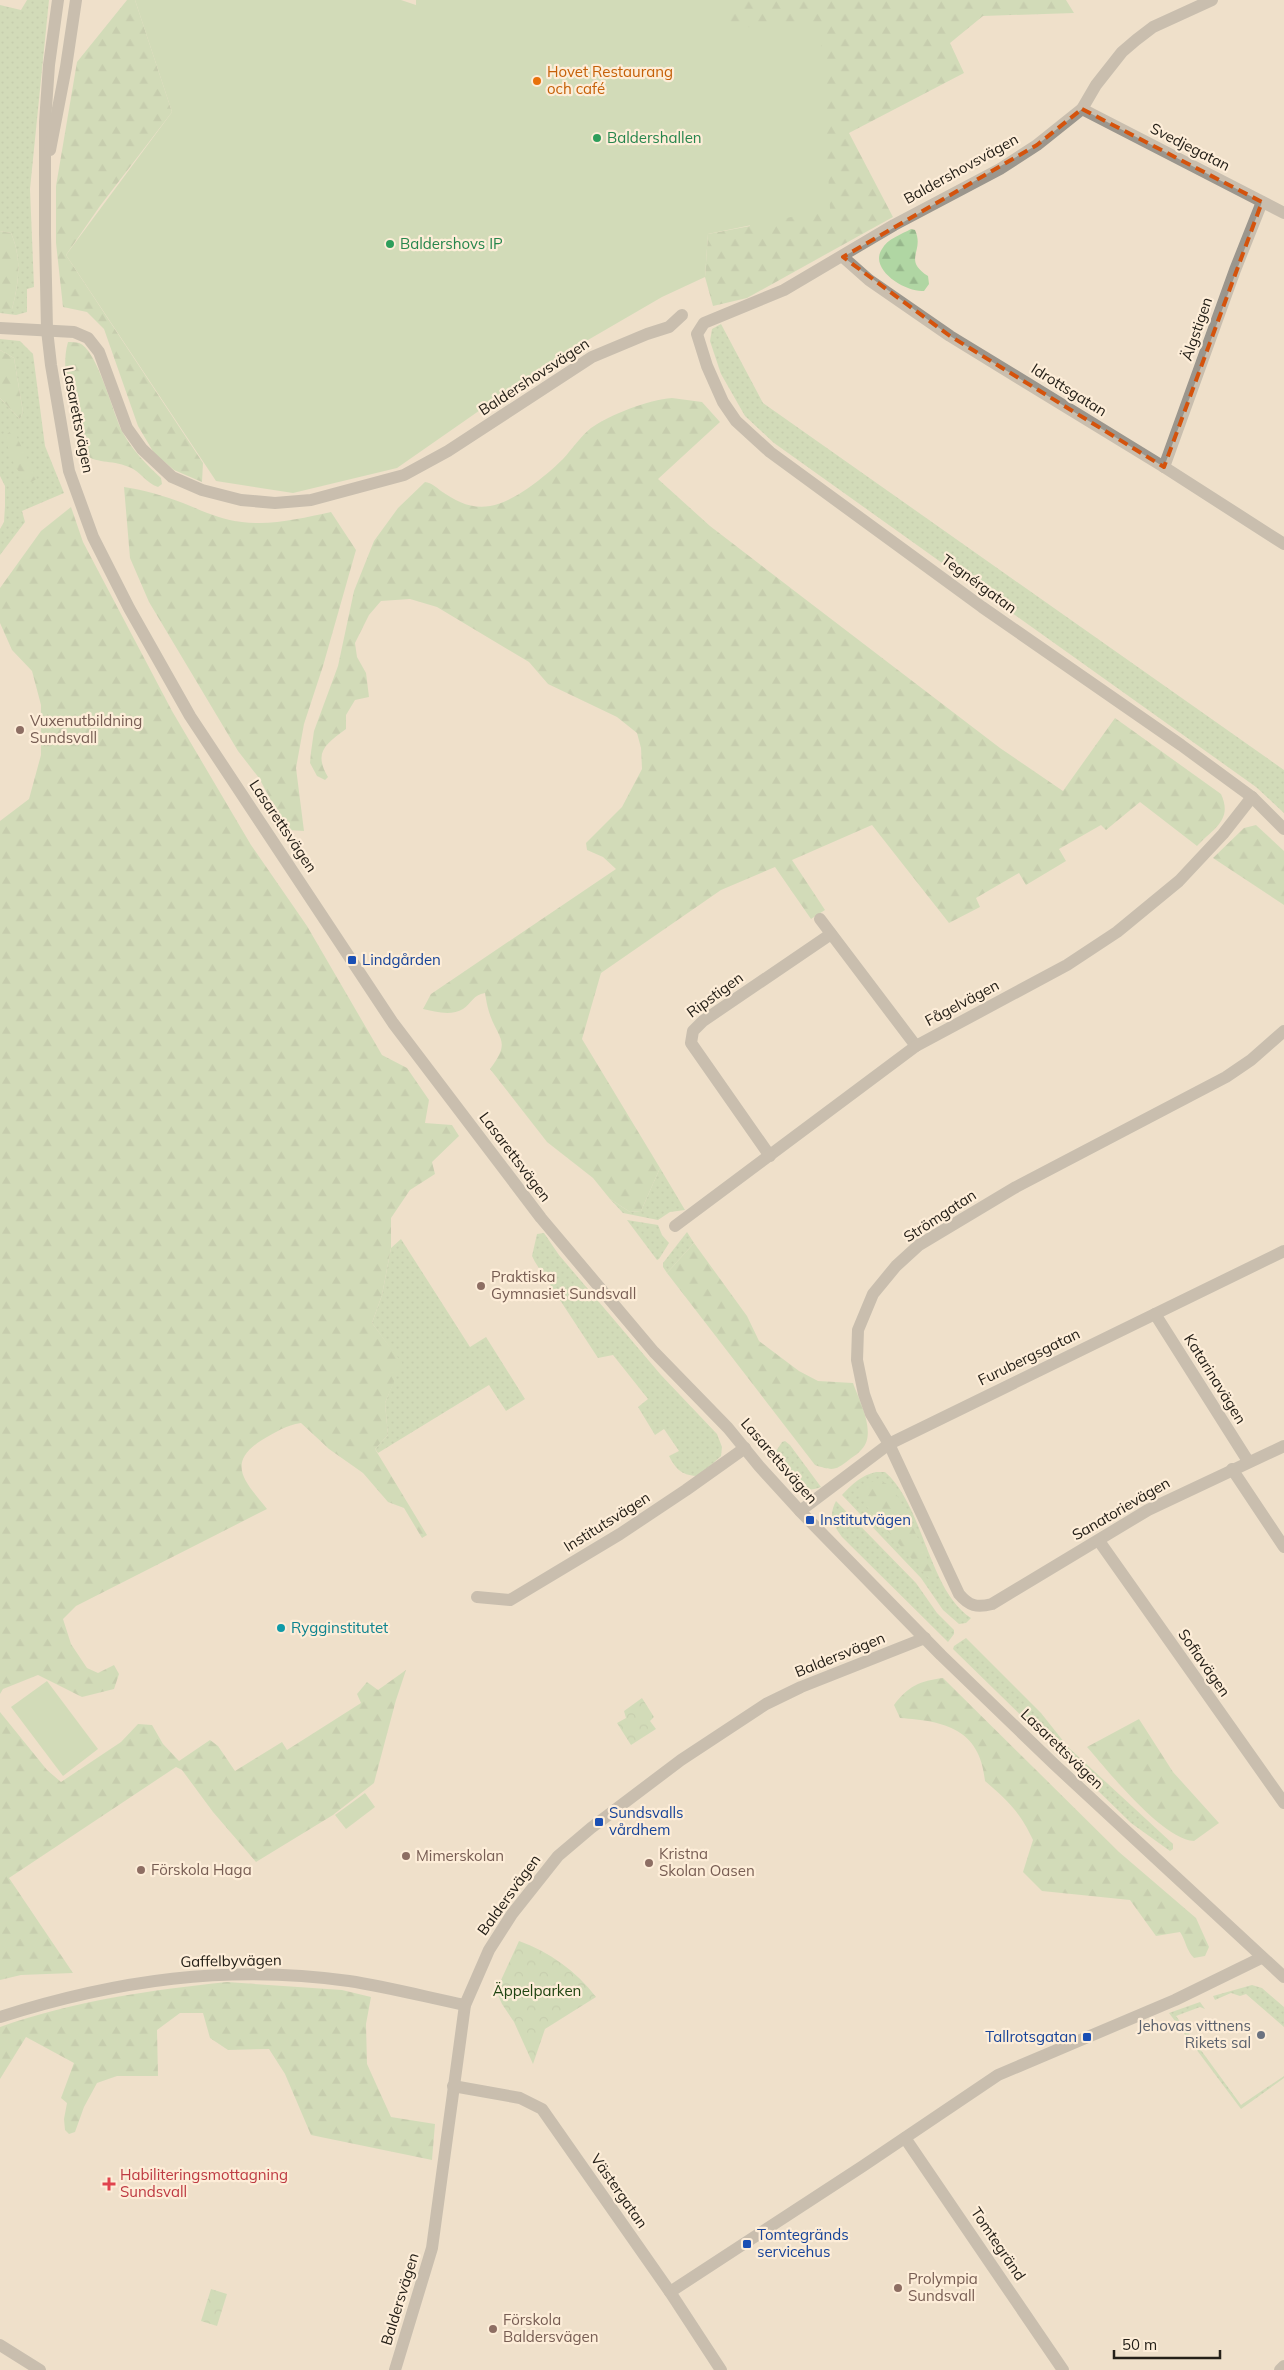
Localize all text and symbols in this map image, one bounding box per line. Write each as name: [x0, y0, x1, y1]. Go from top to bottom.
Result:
place label: Hovet Restaurang och café: [547, 62, 673, 98]
marker: Hovet Restaurang och café: [531, 75, 543, 87]
street label: Svedjegatan: [1147, 118, 1233, 175]
place label: Baldershallen: [607, 128, 702, 147]
street label: Baldershovsvägen: [900, 129, 1021, 208]
marker: Baldershallen: [591, 132, 603, 144]
place label: Baldershovs IP: [400, 234, 503, 253]
marker: Baldershovs IP: [384, 238, 396, 250]
street label: Älgstigen: [1177, 295, 1216, 363]
street label: Baldershovsvägen: [475, 334, 593, 419]
street label: Idrottsgatan: [1028, 359, 1111, 420]
street label: Lasarettsvägen: [59, 365, 98, 475]
street label: Tegnérgatan: [938, 550, 1021, 617]
place label: Vuxenutbildning Sundsvall: [30, 711, 142, 747]
marker: Vuxenutbildning Sundsvall: [14, 724, 26, 736]
street label: Lasarettsvägen: [245, 776, 321, 876]
place label: Lindgården: [362, 950, 441, 969]
marker: Lindgården: [346, 954, 358, 966]
street label: Ripstigen: [683, 968, 747, 1021]
street label: Fågelvägen: [921, 975, 1002, 1030]
street label: Lasarettsvägen: [475, 1108, 555, 1205]
street label: Strömgatan: [900, 1185, 980, 1246]
place label: Praktiska Gymnasiet Sundsvall: [491, 1267, 636, 1303]
marker: Praktiska Gymnasiet Sundsvall: [475, 1280, 487, 1292]
street label: Furubergsgatan: [975, 1324, 1083, 1389]
street label: Katarinavägen: [1180, 1330, 1251, 1427]
street label: Lasarettsvägen: [737, 1414, 822, 1508]
street label: Sanatorievägen: [1068, 1473, 1173, 1544]
street label: Institutsvägen: [560, 1487, 653, 1556]
place label: Institutvägen: [820, 1510, 911, 1529]
marker: Institutvägen: [804, 1514, 816, 1526]
place label: Rygginstitutet: [291, 1618, 388, 1637]
marker: Rygginstitutet: [275, 1622, 287, 1634]
street label: Sofiavägen: [1174, 1625, 1235, 1700]
street label: Baldersvägen: [792, 1628, 888, 1681]
street label: Lasarettsvägen: [1017, 1704, 1108, 1793]
place label: Sundsvalls vårdhem: [609, 1803, 683, 1839]
marker: Sundsvalls vårdhem: [593, 1816, 605, 1828]
place label: Kristna Skolan Oasen: [659, 1844, 755, 1880]
place label: Mimerskolan: [416, 1846, 504, 1865]
marker: Mimerskolan: [400, 1850, 412, 1862]
street label: Baldersvägen: [473, 1850, 544, 1939]
marker: Kristna Skolan Oasen: [643, 1857, 655, 1869]
place label: Förskola Haga: [151, 1860, 252, 1879]
marker: Förskola Haga: [135, 1864, 147, 1876]
street label: Gaffelbyvägen: [180, 1950, 282, 1971]
park label: Äppelparken: [493, 1981, 581, 2000]
place label: Jehovas vittnens Rikets sal: [1137, 2016, 1251, 2052]
place label: Tallrotsgatan: [985, 2027, 1077, 2046]
marker: Jehovas vittnens Rikets sal: [1255, 2029, 1267, 2041]
marker: Tallrotsgatan: [1081, 2031, 1093, 2043]
street label: Västergatan: [587, 2150, 652, 2232]
place label: Habiliteringsmottagning Sundsvall: [120, 2165, 288, 2201]
marker: Habiliteringsmottagning Sundsvall: [102, 2177, 116, 2191]
street label: Tomtegränd: [967, 2203, 1030, 2284]
place label: Tomtegränds servicehus: [757, 2225, 849, 2261]
marker: Tomtegränds servicehus: [741, 2238, 753, 2250]
street label: Baldersvägen: [376, 2250, 423, 2347]
place label: Prolympia Sundsvall: [908, 2269, 978, 2305]
marker: Prolympia Sundsvall: [892, 2282, 904, 2294]
place label: Förskola Baldersvägen: [503, 2310, 599, 2346]
marker: Förskola Baldersvägen: [487, 2323, 499, 2335]
scale bar: [1114, 2328, 1220, 2360]
text: 50 m: [1122, 2335, 1157, 2354]

